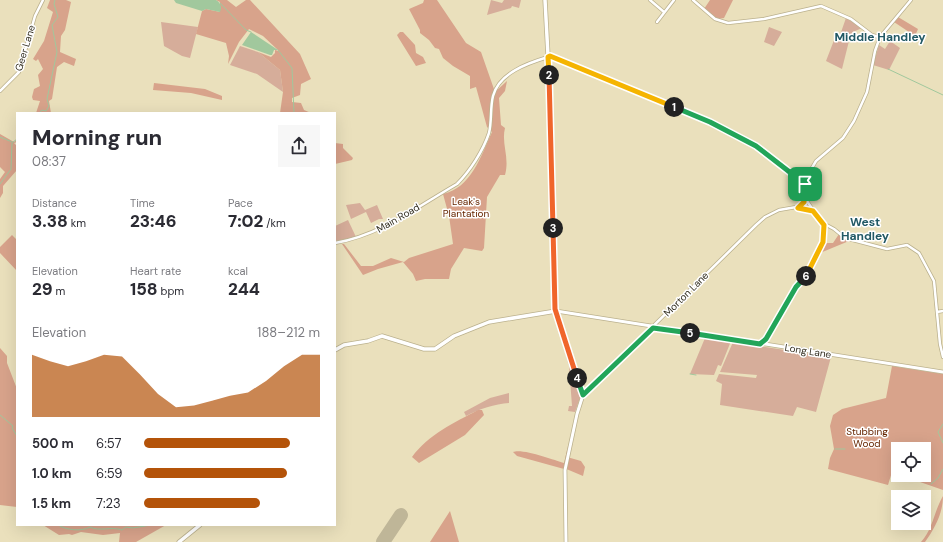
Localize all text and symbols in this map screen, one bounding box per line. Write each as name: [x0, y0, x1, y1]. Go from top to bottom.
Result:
street label: Geer Lane: [12, 23, 38, 73]
district label: Middle Handley: [834, 29, 926, 45]
pin: 2: [539, 65, 559, 85]
text: 2: [546, 68, 552, 82]
pin: 1: [664, 97, 684, 117]
text: 1: [672, 100, 676, 114]
text: Morning run: [32, 123, 162, 152]
button: share: [278, 125, 320, 167]
text: 08:37: [32, 153, 66, 170]
pin: [788, 167, 822, 201]
icon: arrive: [794, 173, 816, 195]
park label: Leak's Plantation: [443, 195, 489, 220]
text: Distance: [32, 196, 77, 210]
text: Time: [130, 196, 155, 210]
text: Pace: [228, 196, 253, 210]
street label: Main Road: [374, 200, 422, 236]
text: 3.38: [32, 210, 68, 232]
text: 23:46: [130, 210, 176, 232]
text: 7:02: [228, 210, 263, 232]
district label: West Handley: [841, 214, 890, 244]
text: km: [68, 216, 86, 230]
text: /km: [263, 216, 286, 230]
pin: 3: [543, 218, 563, 238]
text: 3: [550, 221, 556, 235]
text: Elevation: [32, 264, 78, 278]
text: Heart rate: [130, 264, 181, 278]
text: kcal: [228, 264, 248, 278]
pin: 6: [796, 266, 816, 286]
street label: Morton Lane: [661, 269, 711, 319]
text: 6: [803, 269, 809, 283]
text: 29: [32, 278, 53, 300]
text: 158: [130, 278, 158, 300]
text: 244: [228, 278, 260, 300]
text: m: [53, 284, 65, 298]
text: bpm: [158, 284, 184, 298]
pin: 5: [680, 323, 700, 343]
text: Elevation: [32, 324, 86, 341]
text: 188–212 m: [257, 324, 320, 341]
text: 5: [687, 326, 693, 340]
street label: Long Lane: [784, 341, 833, 361]
pin: 4: [567, 368, 587, 388]
text: 4: [573, 371, 581, 385]
park label: Stubbing Wood: [846, 425, 888, 450]
text: 500 m: [32, 435, 74, 452]
text: 6:57: [96, 435, 121, 452]
map controls: [891, 442, 931, 530]
button: locate: [891, 442, 931, 482]
text: 1.0 km: [32, 465, 71, 482]
text: 6:59: [96, 465, 123, 482]
button: layers: [891, 490, 931, 530]
text: 1.5 km: [32, 495, 71, 512]
text: 7:23: [96, 495, 121, 512]

